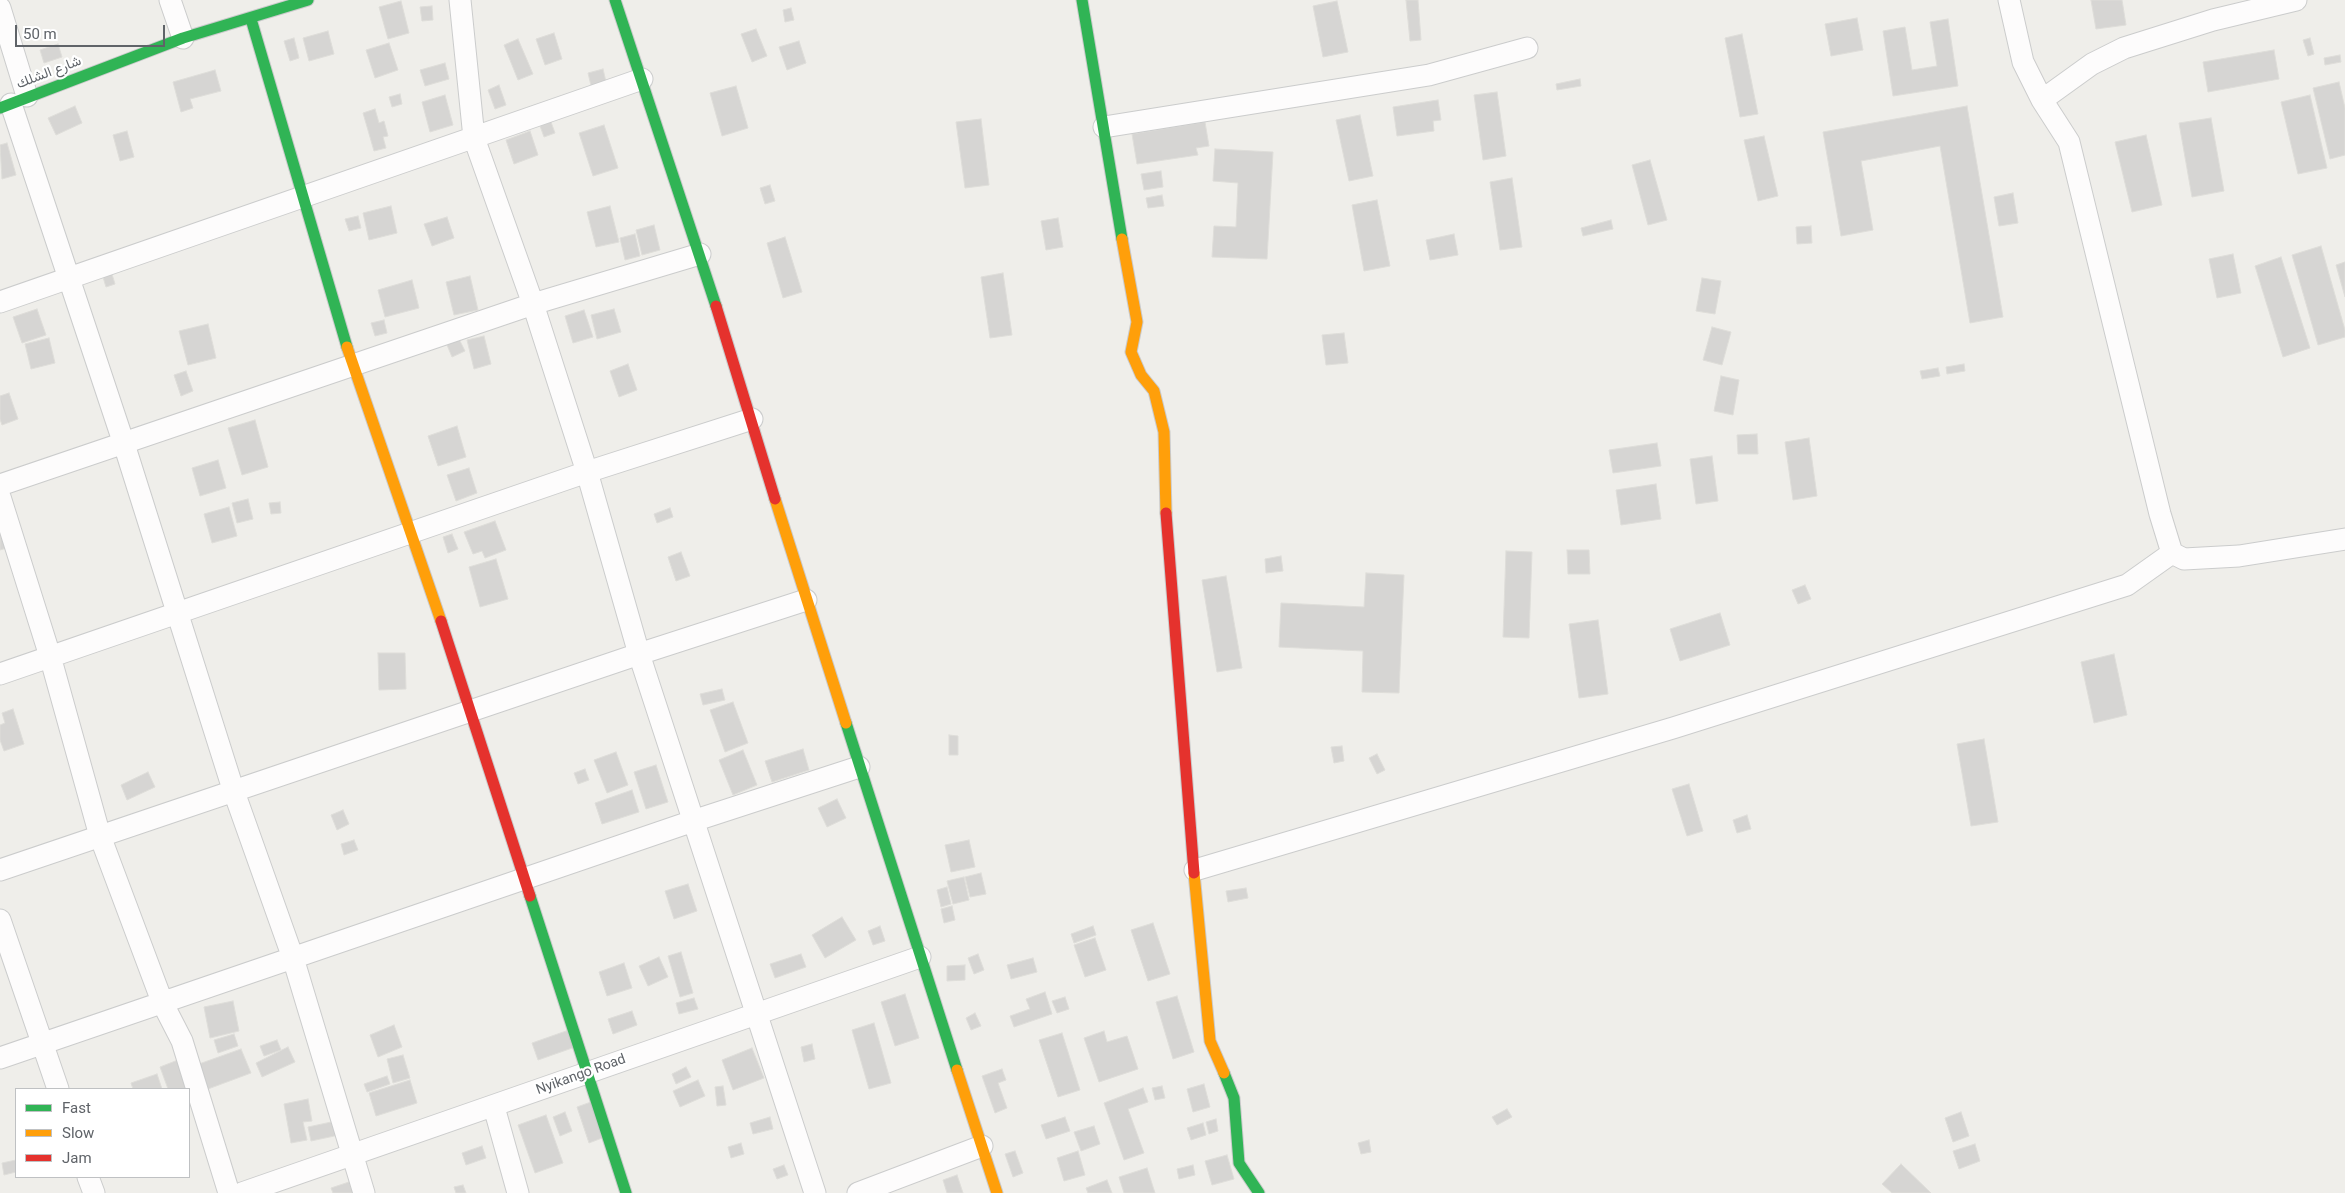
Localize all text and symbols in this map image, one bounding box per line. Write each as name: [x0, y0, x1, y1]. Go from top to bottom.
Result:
scale bar: [18, 15, 168, 47]
text: 50 m: [23, 25, 57, 43]
street label: شارع الشلك: [14, 53, 84, 93]
street label: Nyikango Road: [534, 1051, 628, 1099]
legend: [15, 1088, 190, 1178]
text: Fast: [62, 1099, 91, 1117]
text: Slow: [62, 1124, 94, 1142]
text: Jam: [62, 1149, 92, 1167]

